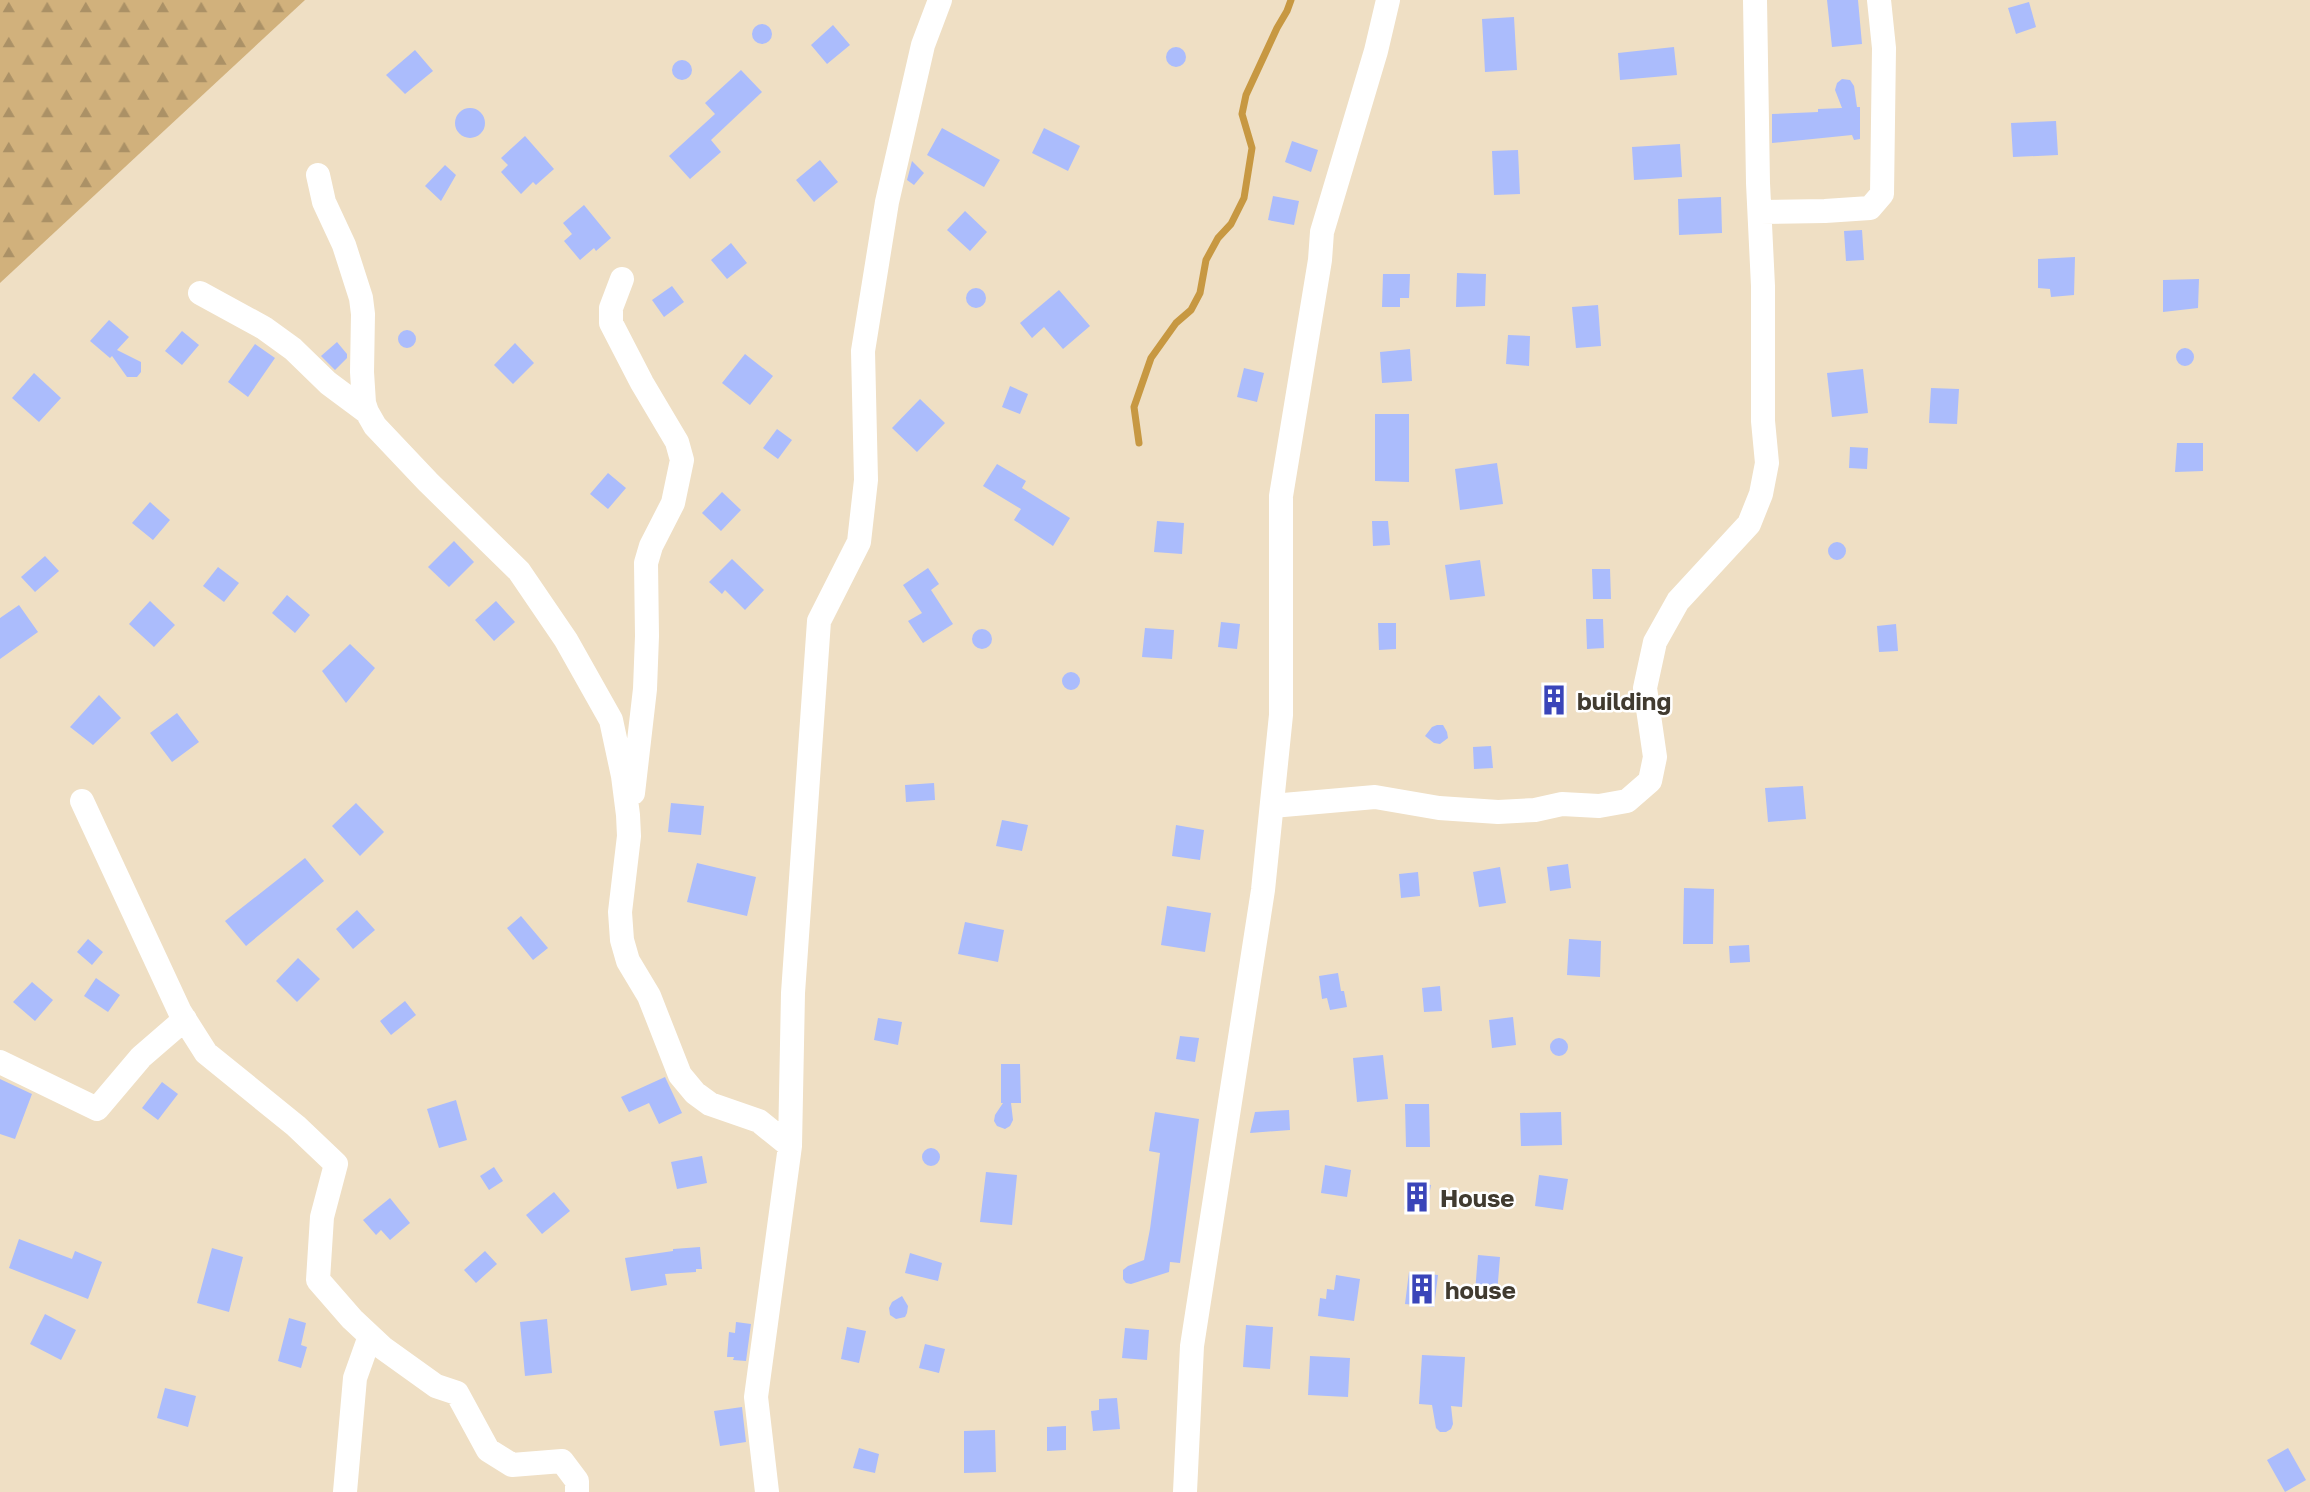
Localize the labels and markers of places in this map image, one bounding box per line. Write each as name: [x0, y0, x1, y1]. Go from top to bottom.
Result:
building icon: building: [1537, 683, 1571, 717]
place label: building: [1577, 686, 1671, 715]
building icon: House: [1400, 1180, 1434, 1214]
place label: House: [1440, 1183, 1515, 1212]
building icon: house: [1405, 1272, 1439, 1306]
place label: house: [1445, 1275, 1516, 1304]

